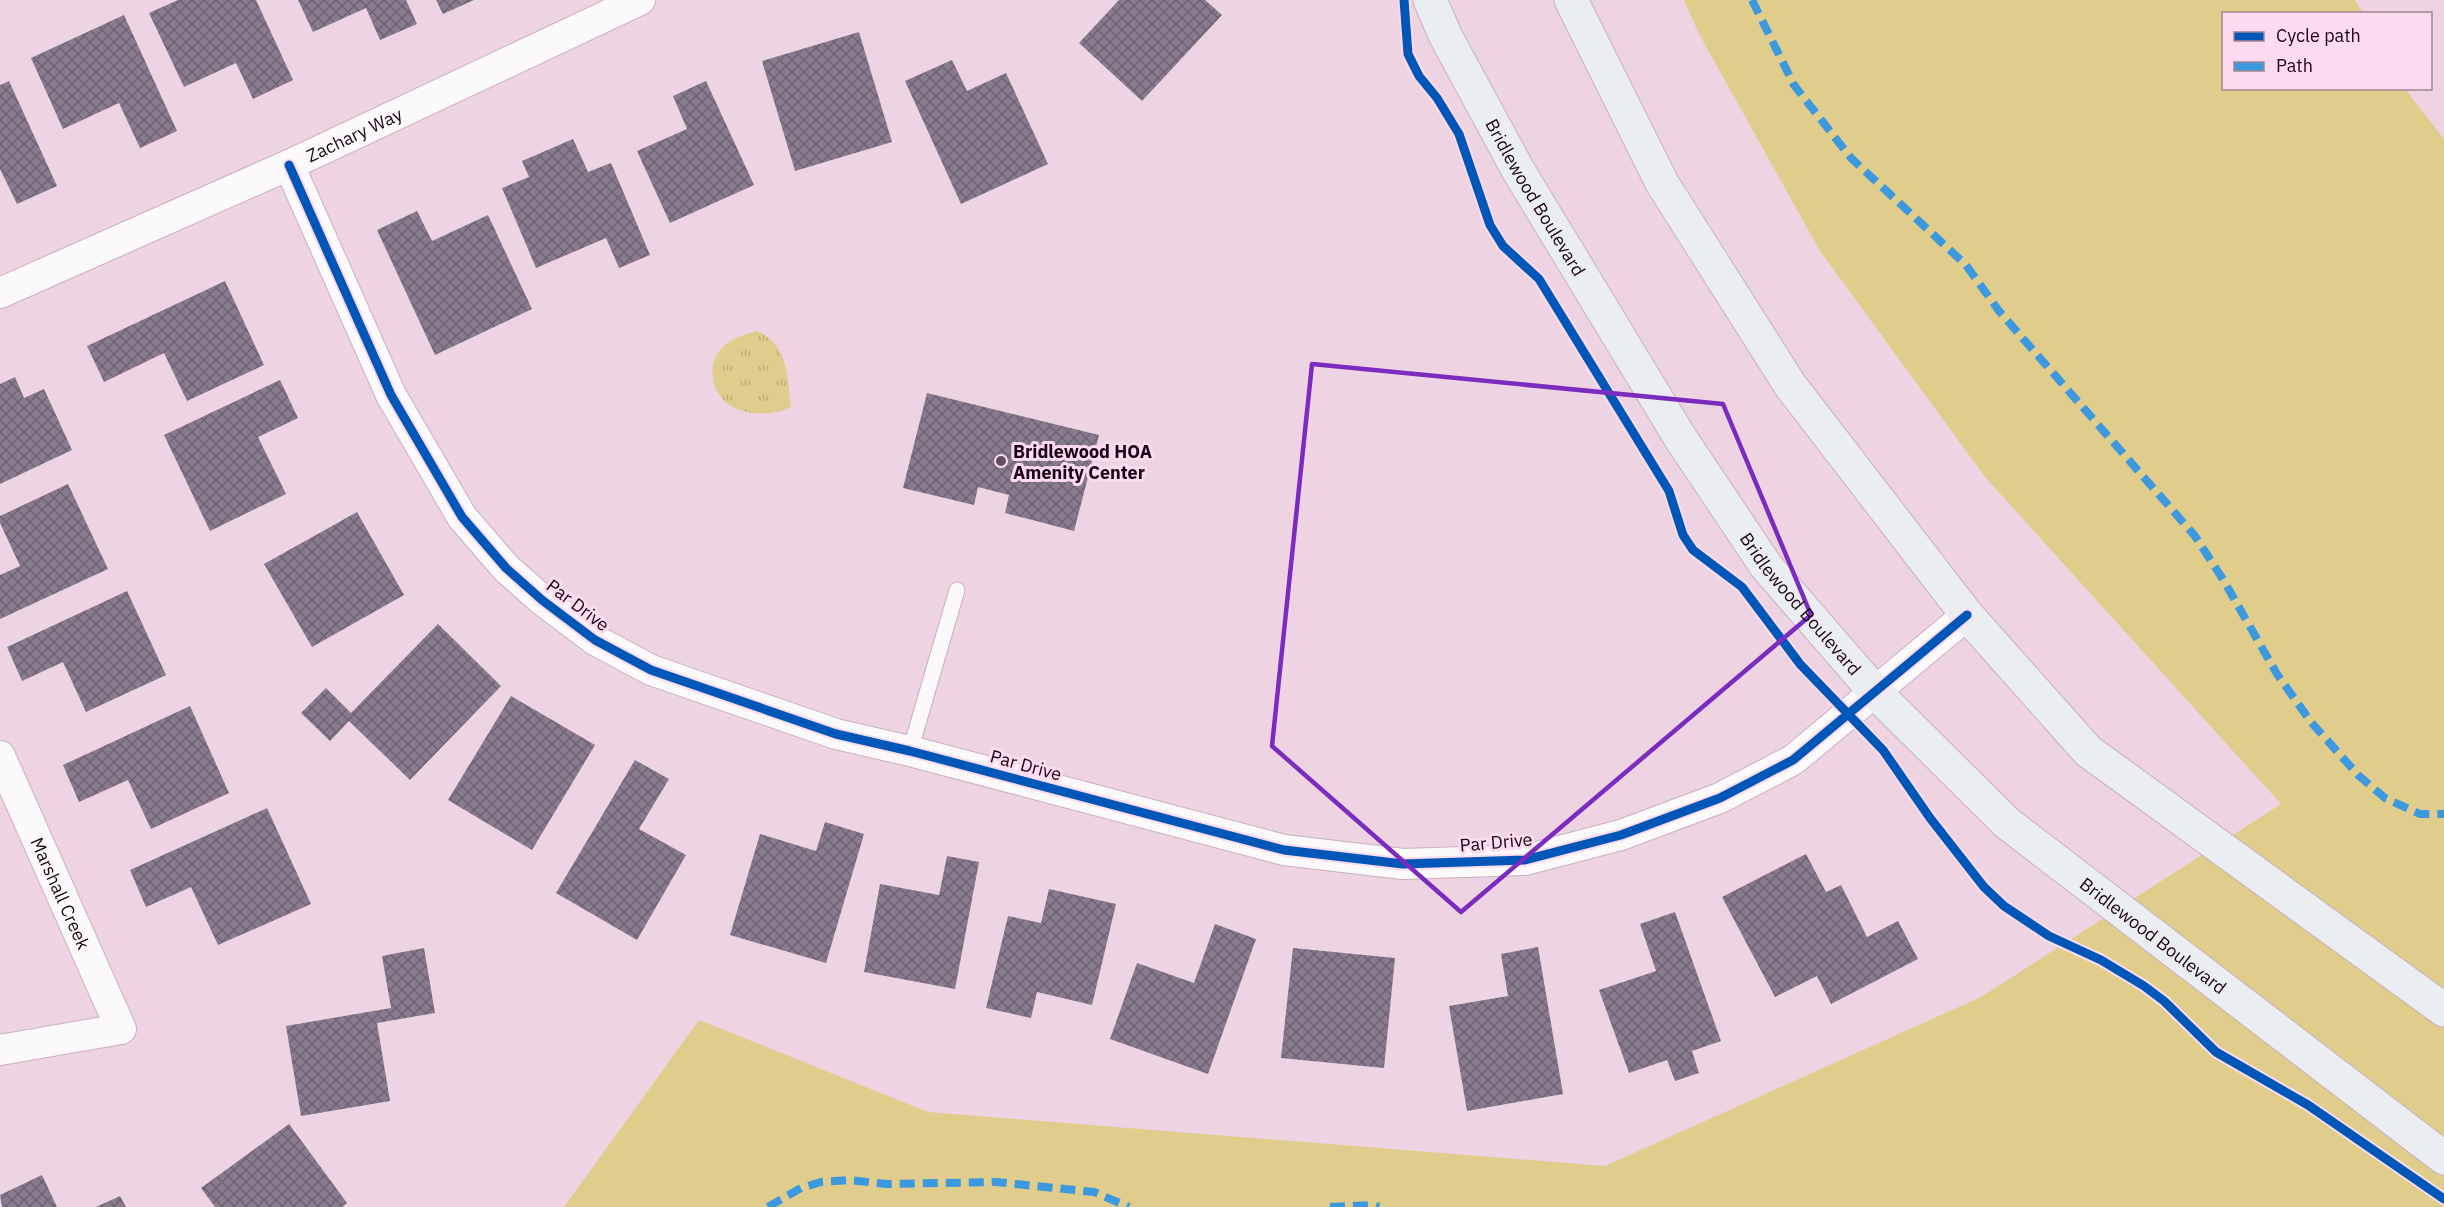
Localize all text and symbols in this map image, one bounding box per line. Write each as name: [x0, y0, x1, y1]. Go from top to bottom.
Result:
legend: [2222, 12, 2432, 90]
text: Cycle path: [2276, 24, 2361, 47]
text: Path: [2276, 54, 2313, 77]
street label: Zachary Way: [302, 102, 406, 167]
street label: Bridlewood Boulevard: [1481, 114, 1591, 280]
place label: Bridlewood HOA Amenity Center: [1013, 440, 1152, 484]
marker: Bridlewood HOA Amenity Center: [994, 454, 1008, 468]
street label: Bridlewood Boulevard: [1735, 528, 1867, 680]
street label: Par Drive: [542, 574, 614, 636]
street label: Par Drive: [988, 744, 1064, 786]
street label: Par Drive: [1459, 827, 1533, 857]
street label: Marshall Creek: [26, 833, 96, 953]
street label: Bridlewood Boulevard: [2076, 872, 2231, 999]

